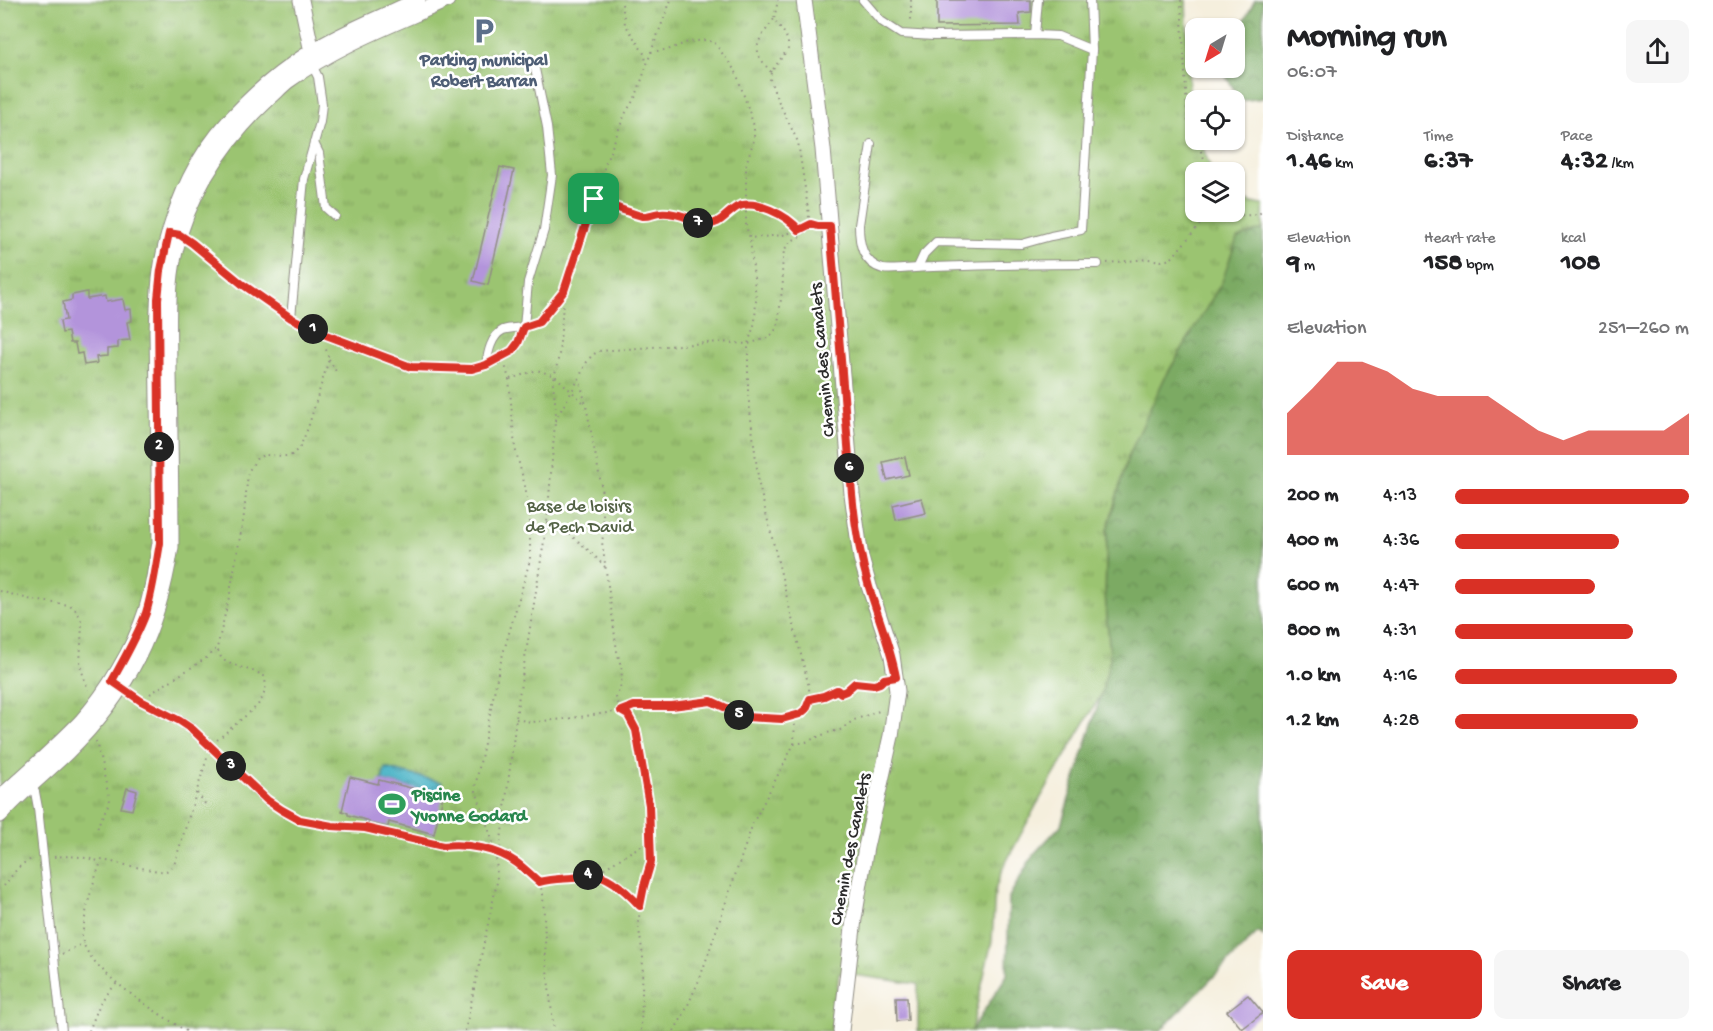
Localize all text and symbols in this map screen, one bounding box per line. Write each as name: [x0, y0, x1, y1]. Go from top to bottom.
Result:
parking icon: Parking municipal Robert Barran: [469, 16, 499, 46]
north arrow: [1185, 18, 1245, 78]
map controls: [1185, 18, 1245, 222]
text: Morning run: [1287, 20, 1447, 58]
button: share: [1626, 20, 1689, 83]
place label: Parking municipal Robert Barran: [419, 51, 548, 93]
text: 06:07: [1287, 62, 1337, 85]
button: locate: [1185, 90, 1245, 150]
text: Distance: [1287, 128, 1344, 147]
text: Time: [1424, 128, 1453, 147]
text: Pace: [1561, 128, 1592, 147]
text: 1.46: [1287, 147, 1331, 178]
text: 6:37: [1424, 147, 1472, 178]
text: 4:32: [1561, 147, 1608, 178]
text: km: [1331, 155, 1353, 174]
text: /km: [1608, 155, 1634, 174]
button: layers: [1185, 162, 1245, 222]
pin: [568, 173, 619, 224]
icon: arrive: [577, 182, 610, 215]
pin: 7: [683, 208, 713, 238]
text: 7: [694, 213, 702, 232]
text: Elevation: [1287, 230, 1351, 249]
text: Heart rate: [1424, 230, 1496, 249]
text: kcal: [1561, 230, 1586, 249]
text: 9: [1287, 249, 1300, 280]
text: 158: [1424, 249, 1462, 280]
text: 108: [1561, 249, 1601, 280]
text: m: [1300, 257, 1315, 276]
text: bpm: [1462, 257, 1494, 276]
street label: Chemin des Canalets: [806, 281, 841, 438]
pin: 1: [298, 314, 328, 344]
text: Elevation: [1287, 318, 1367, 341]
text: 251–260 m: [1598, 318, 1689, 341]
text: 1: [310, 319, 316, 338]
pin: 2: [144, 432, 174, 462]
text: 2: [155, 437, 163, 456]
pin: 6: [834, 453, 864, 483]
text: 6: [845, 458, 853, 477]
text: 200 m: [1287, 485, 1338, 508]
text: 4:13: [1383, 485, 1417, 508]
park label: Base de loisirs de Pech David: [525, 497, 634, 539]
text: 400 m: [1287, 530, 1338, 553]
text: 4:36: [1383, 530, 1419, 553]
text: 600 m: [1287, 575, 1339, 598]
text: 4:47: [1383, 575, 1419, 598]
text: 800 m: [1287, 620, 1340, 643]
text: 4:31: [1383, 620, 1417, 643]
text: 1.0 km: [1287, 665, 1341, 688]
text: 4:16: [1383, 665, 1417, 688]
pin: 5: [724, 700, 754, 730]
text: 5: [735, 705, 743, 724]
text: 1.2 km: [1287, 710, 1339, 733]
text: 4:28: [1383, 710, 1420, 733]
pin: 3: [216, 751, 246, 781]
text: 3: [227, 756, 235, 775]
street label: Chemin des Canalets: [826, 770, 877, 927]
place label: Piscine Yvonne Godard: [410, 786, 529, 828]
sports icon: Piscine Yvonne Godard: [377, 789, 407, 819]
pin: 4: [573, 860, 603, 890]
text: 4: [584, 865, 592, 884]
button: Save: [1287, 950, 1482, 1019]
button: Share: [1494, 950, 1689, 1019]

